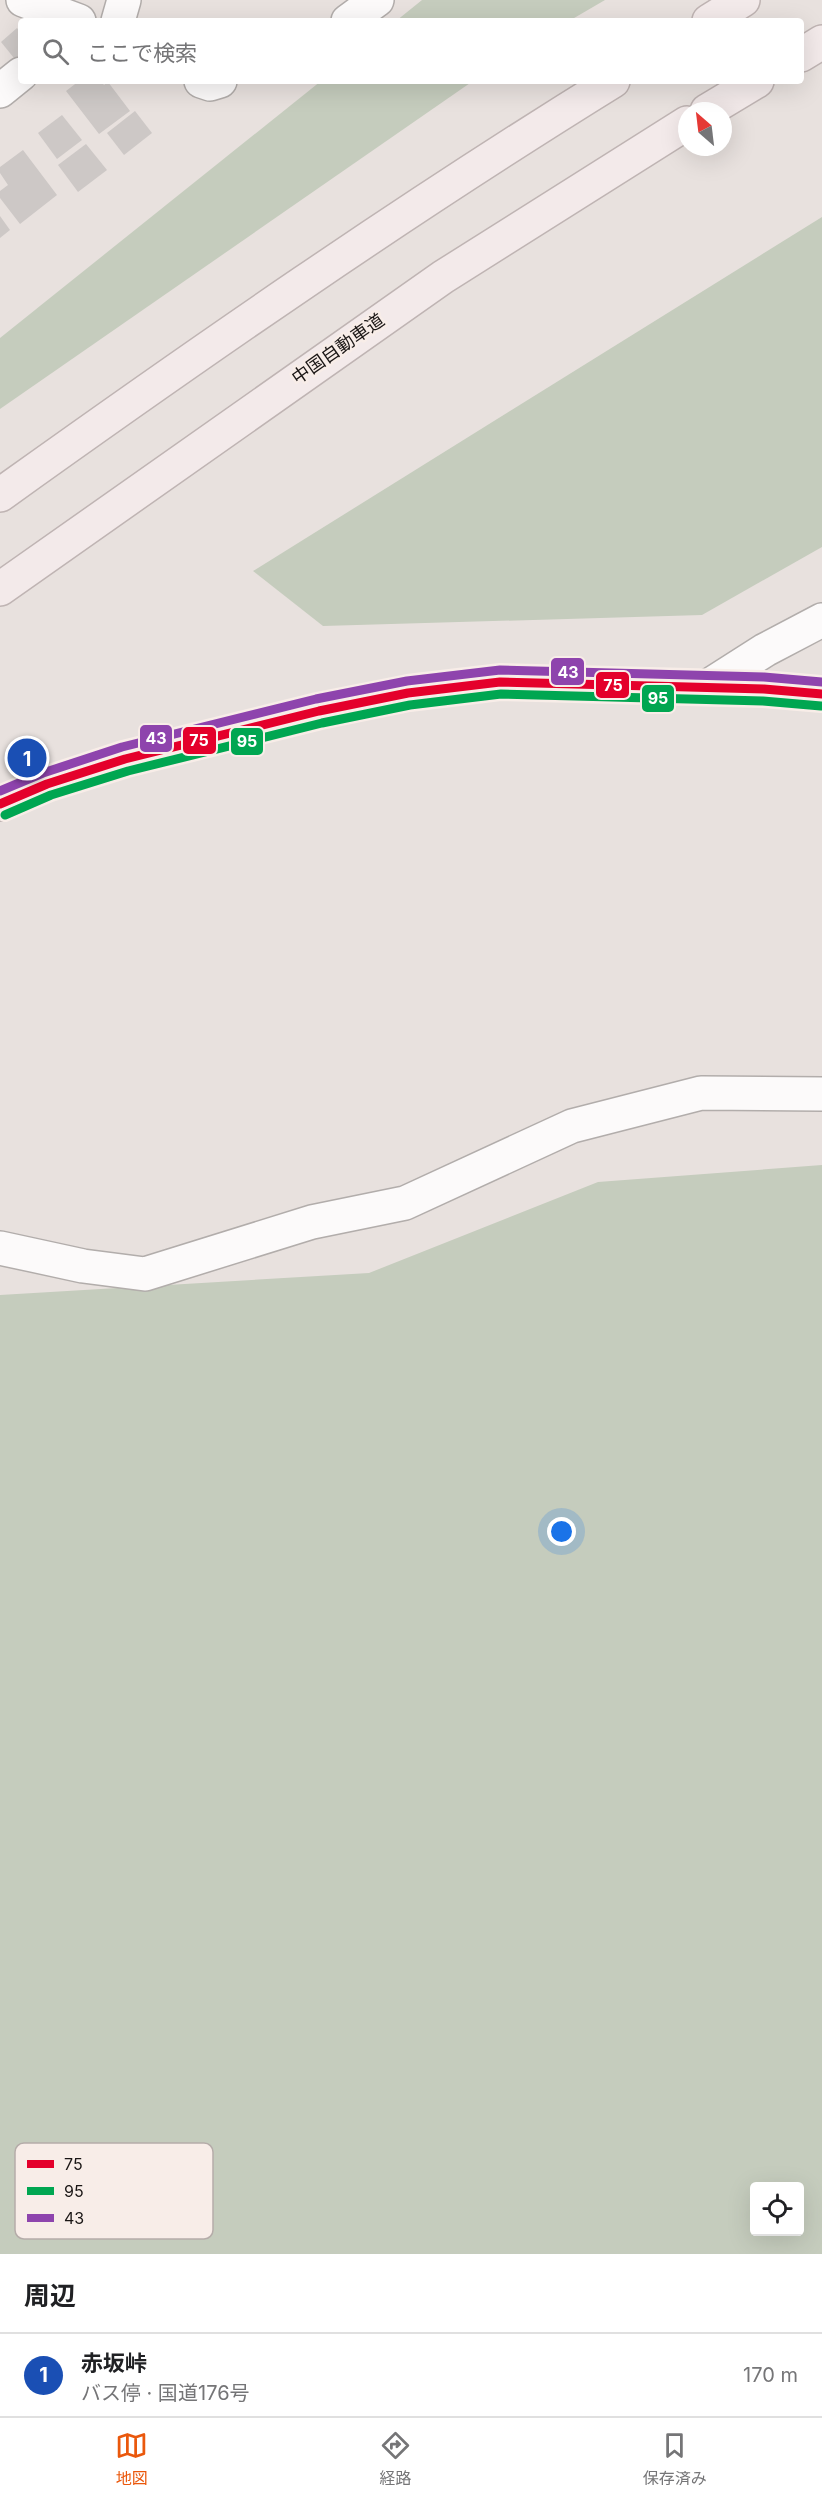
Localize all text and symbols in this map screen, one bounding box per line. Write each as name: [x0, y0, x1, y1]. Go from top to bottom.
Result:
search box: [18, 18, 804, 84]
icon: search: [39, 35, 72, 68]
text: ここで検索: [87, 40, 197, 66]
north arrow: [678, 102, 732, 156]
street label: 中国自動車道: [287, 309, 388, 388]
line badge: 43: [550, 657, 585, 686]
text: 43: [557, 662, 579, 682]
line badge: 75: [595, 671, 630, 699]
text: 75: [603, 675, 623, 695]
line badge: 95: [641, 684, 675, 713]
text: 95: [648, 688, 668, 708]
line badge: 43: [139, 724, 173, 753]
line badge: 75: [182, 726, 217, 755]
line badge: 95: [230, 727, 264, 756]
text: 43: [145, 728, 167, 748]
text: 75: [189, 730, 209, 750]
text: 95: [237, 731, 257, 751]
pin: 1: [8, 736, 46, 780]
your location: [547, 1517, 576, 1546]
legend: [15, 2143, 213, 2239]
text: 75: [64, 2154, 83, 2174]
text: 95: [64, 2181, 84, 2201]
map controls: [750, 2182, 804, 2236]
button: locate: [750, 2182, 804, 2236]
text: 43: [64, 2208, 84, 2228]
text: 周辺: [24, 2280, 76, 2311]
text: 赤坂峠: [81, 2350, 147, 2376]
text: 1: [39, 2363, 48, 2387]
text: 170 m: [743, 2363, 798, 2387]
text: バス停 · 国道176号: [81, 2381, 250, 2405]
tab: 地図: [115, 2429, 148, 2489]
tab: 経路: [379, 2429, 412, 2489]
tab: 保存済み: [643, 2429, 707, 2489]

